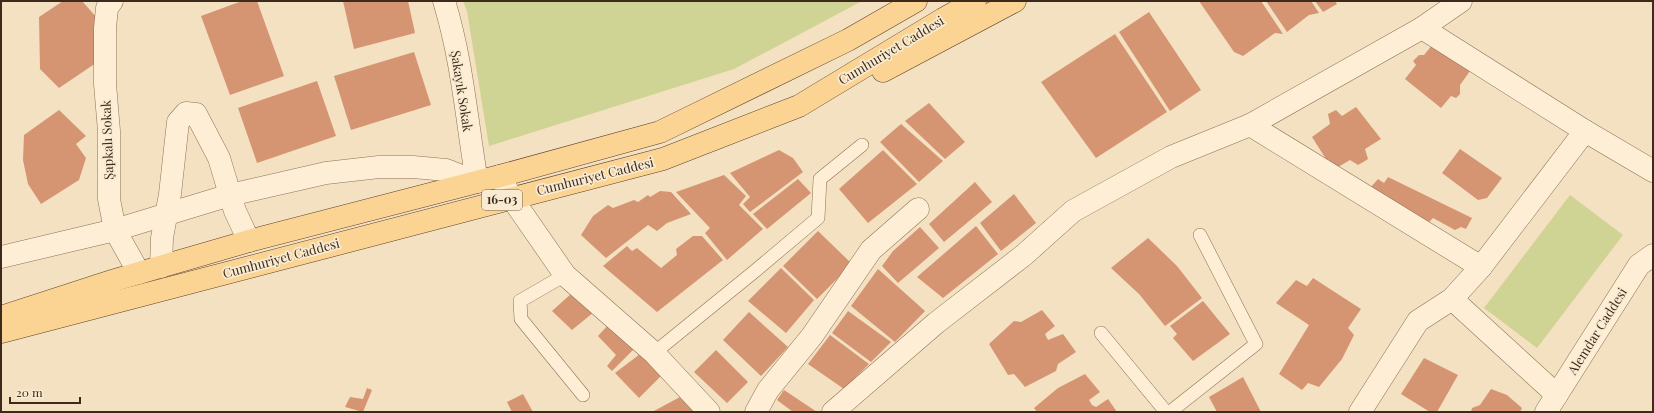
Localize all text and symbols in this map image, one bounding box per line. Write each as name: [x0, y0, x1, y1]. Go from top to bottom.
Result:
street label: Cumhuriyet Caddesi: [835, 11, 947, 88]
street label: Şakayık Sokak: [448, 49, 477, 134]
street label: Şapkalı Sokak: [97, 99, 116, 180]
street label: Cumhuriyet Caddesi: [535, 153, 655, 198]
road number: 16-03: [482, 190, 522, 210]
street label: Cumhuriyet Caddesi: [221, 234, 341, 281]
street label: Alemdar Caddesi: [1562, 284, 1630, 378]
scale bar: [10, 379, 80, 405]
text: 20 m: [16, 384, 43, 400]

